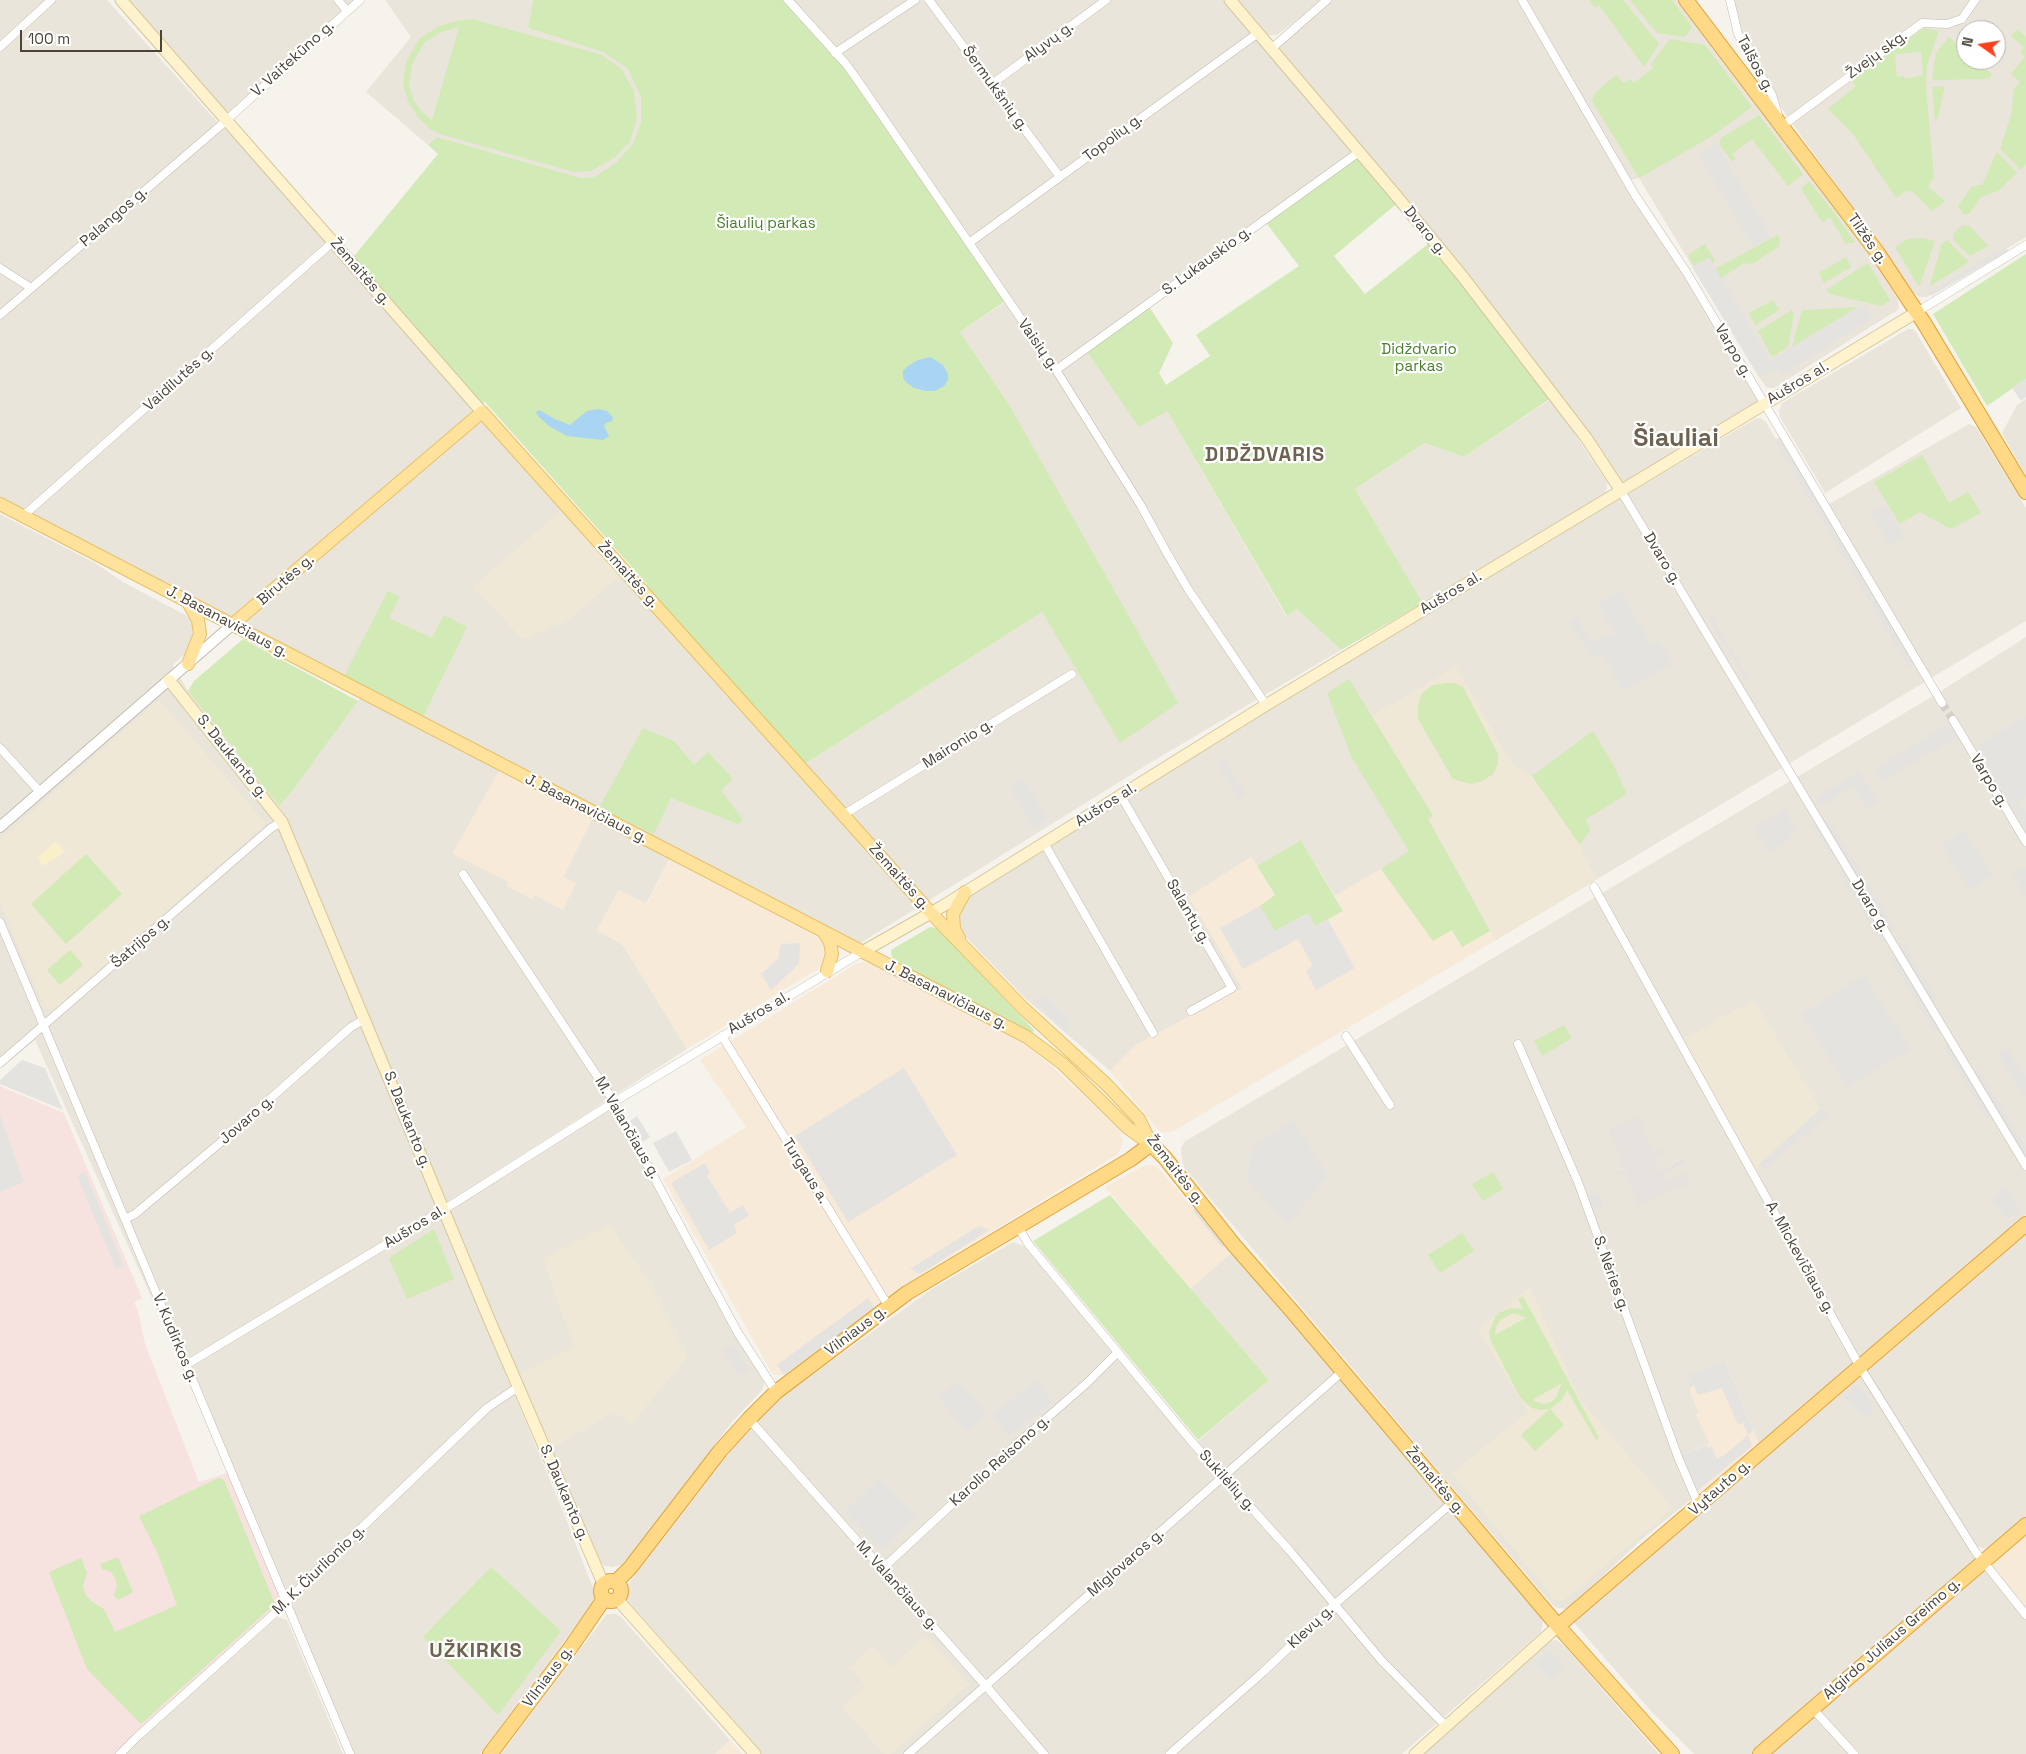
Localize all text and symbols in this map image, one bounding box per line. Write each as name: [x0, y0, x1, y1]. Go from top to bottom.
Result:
street label: V. Vaitekūno g.: [248, 17, 338, 101]
street label: Alyvų g.: [1021, 18, 1077, 66]
scale bar: [22, 20, 165, 52]
north arrow: [1956, 20, 2006, 70]
street label: Žvejų skg.: [1843, 27, 1911, 83]
text: 100 m: [28, 29, 70, 48]
street label: Talšos g.: [1732, 32, 1778, 96]
text: N: [1958, 35, 1977, 48]
street label: Šermukšnių g.: [958, 43, 1032, 135]
street label: Topolių g.: [1080, 110, 1146, 166]
street label: Palangos g.: [77, 183, 151, 251]
street label: Dvaro g.: [1400, 203, 1450, 259]
street label: Tilžės g.: [1843, 210, 1891, 268]
park label: Šiaulių parkas: [716, 215, 816, 233]
street label: S. Lukauskio g.: [1159, 223, 1255, 299]
street label: Žemaitės g.: [326, 235, 394, 309]
street label: Vaisių g.: [1014, 316, 1062, 374]
street label: Varpo g.: [1710, 321, 1756, 381]
park label: Didždvario parkas: [1381, 341, 1457, 376]
street label: Vaidilutės g.: [140, 343, 218, 415]
street label: Aušros al.: [1764, 358, 1832, 408]
district label: Šiauliai: [1633, 424, 1719, 454]
district label: DIDŽDVARIS: [1204, 444, 1326, 468]
street label: Dvaro g.: [1639, 529, 1685, 589]
street label: Žemaitės g.: [593, 538, 663, 612]
street label: Birutės g.: [254, 551, 318, 609]
street label: Aušros al.: [1417, 568, 1485, 618]
street label: J. Basanavičiaus g.: [163, 582, 291, 662]
street label: S. Daukanto g.: [193, 711, 271, 803]
street label: Maironio g.: [920, 715, 996, 773]
street label: Varpo g.: [1966, 751, 2012, 811]
street label: J. Basanavičiaus g.: [522, 770, 650, 848]
street label: Aušros al.: [1072, 779, 1140, 831]
street label: Žemaitės g.: [864, 840, 934, 914]
street label: Salantų g.: [1162, 876, 1214, 948]
street label: Dvaro g.: [1847, 876, 1893, 936]
street label: Šatrijos g.: [108, 912, 174, 972]
street label: J. Basanavičiaus g.: [882, 956, 1010, 1034]
street label: Aušros al.: [725, 988, 793, 1038]
street label: S. Daukanto g.: [379, 1069, 435, 1171]
street label: M. Valančiaus g.: [590, 1074, 664, 1182]
street label: Jovaro g.: [216, 1092, 278, 1148]
street label: Žemaitės g.: [1142, 1132, 1208, 1208]
street label: Turgaus a.: [778, 1135, 832, 1207]
street label: A. Mickevičiaus g.: [1762, 1198, 1838, 1318]
street label: Aušros al.: [381, 1202, 449, 1252]
street label: S. Nėries g.: [1589, 1234, 1633, 1314]
street label: V. Kudirkos g.: [148, 1291, 202, 1385]
street label: Vilniaus g.: [822, 1302, 890, 1360]
street label: Karolio Reisono g.: [946, 1412, 1054, 1510]
street label: S. Daukanto g.: [536, 1442, 592, 1544]
street label: Žemaitės g.: [1401, 1443, 1469, 1519]
street label: Sukilėlių g.: [1195, 1447, 1259, 1515]
street label: Vytauto g.: [1685, 1456, 1755, 1520]
street label: M. K. Čiurlionio g.: [269, 1521, 369, 1619]
street label: Miglovaros g.: [1084, 1525, 1168, 1601]
street label: M. Valančiaus g.: [852, 1537, 942, 1635]
street label: Algirdo Juliaus Greimo g.: [1820, 1574, 1964, 1704]
street label: Klevų g.: [1284, 1601, 1338, 1653]
district label: UŽKIRKIS: [428, 1640, 524, 1664]
street label: Vilniaus g.: [519, 1643, 577, 1711]

